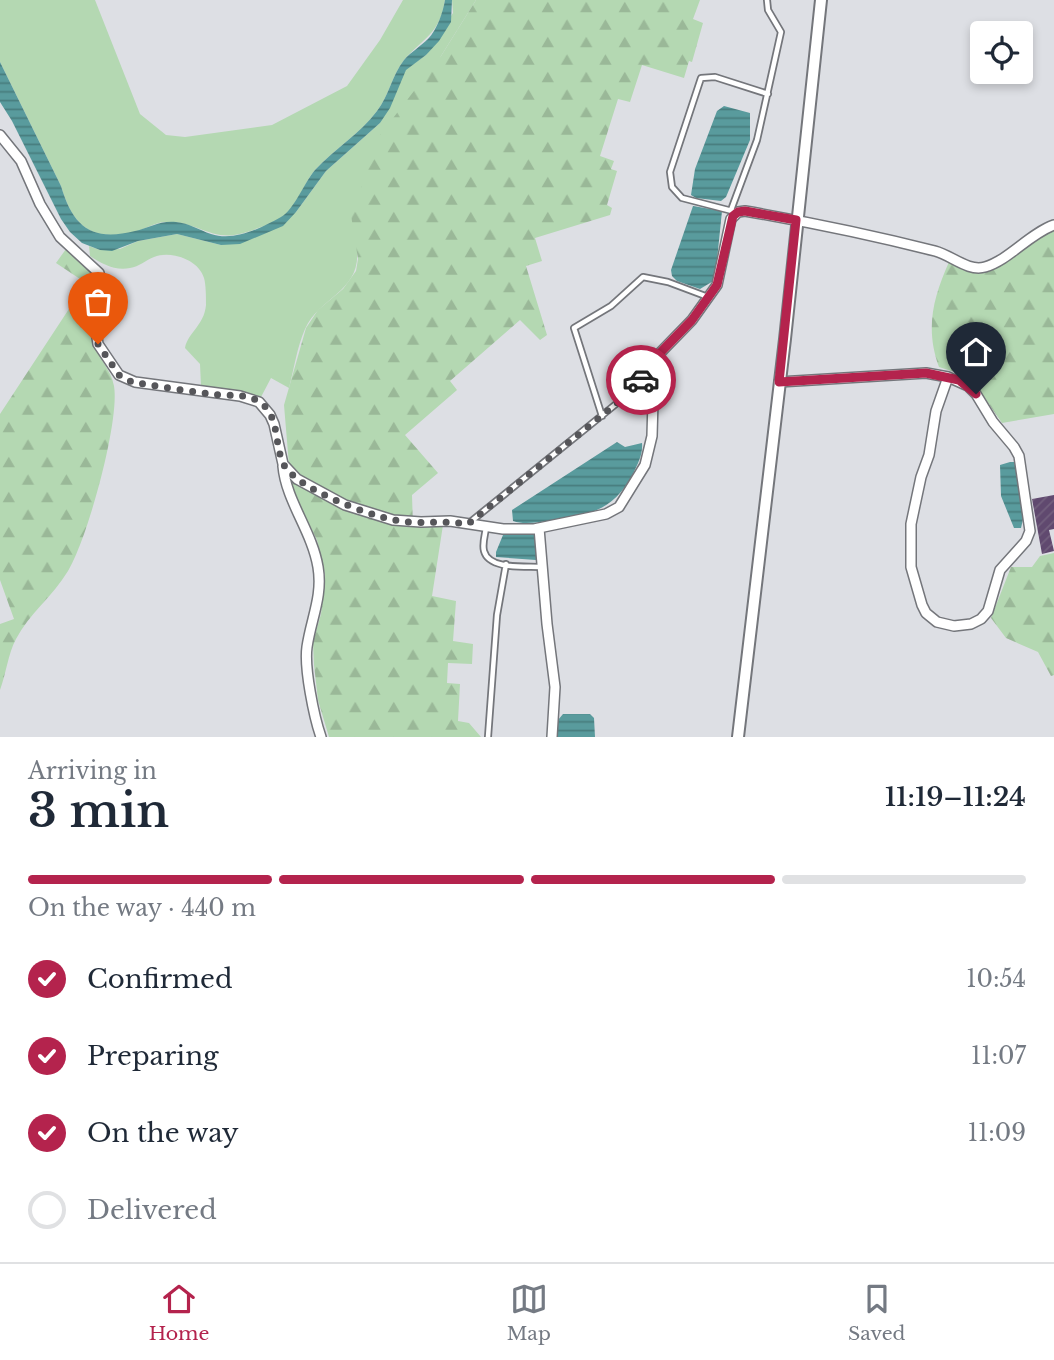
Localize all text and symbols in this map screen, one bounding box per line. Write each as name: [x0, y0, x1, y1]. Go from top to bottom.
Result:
map controls: [970, 21, 1033, 84]
button: locate: [970, 21, 1033, 84]
pin: [68, 272, 128, 344]
icon: bag: [79, 283, 117, 321]
pin: [946, 322, 1006, 394]
icon: home: [957, 333, 995, 371]
courier: [606, 345, 676, 415]
icon: car: [622, 361, 660, 399]
text: Arriving in: [28, 757, 157, 785]
text: 11:19–11:24: [885, 781, 1026, 813]
text: 3 min: [28, 782, 169, 839]
text: On the way · 440 m: [28, 894, 256, 922]
icon: check: [28, 960, 66, 998]
text: Confirmed: [87, 963, 232, 995]
text: 10:54: [966, 965, 1026, 993]
icon: check: [28, 1037, 66, 1075]
text: Preparing: [87, 1040, 219, 1072]
text: 11:07: [971, 1042, 1026, 1070]
icon: check: [28, 1114, 66, 1152]
text: On the way: [87, 1117, 239, 1149]
text: 11:09: [968, 1119, 1026, 1147]
text: Delivered: [87, 1194, 217, 1226]
tab: Home: [149, 1280, 209, 1345]
tab: Map: [507, 1280, 551, 1345]
tab: Saved: [848, 1280, 905, 1345]

